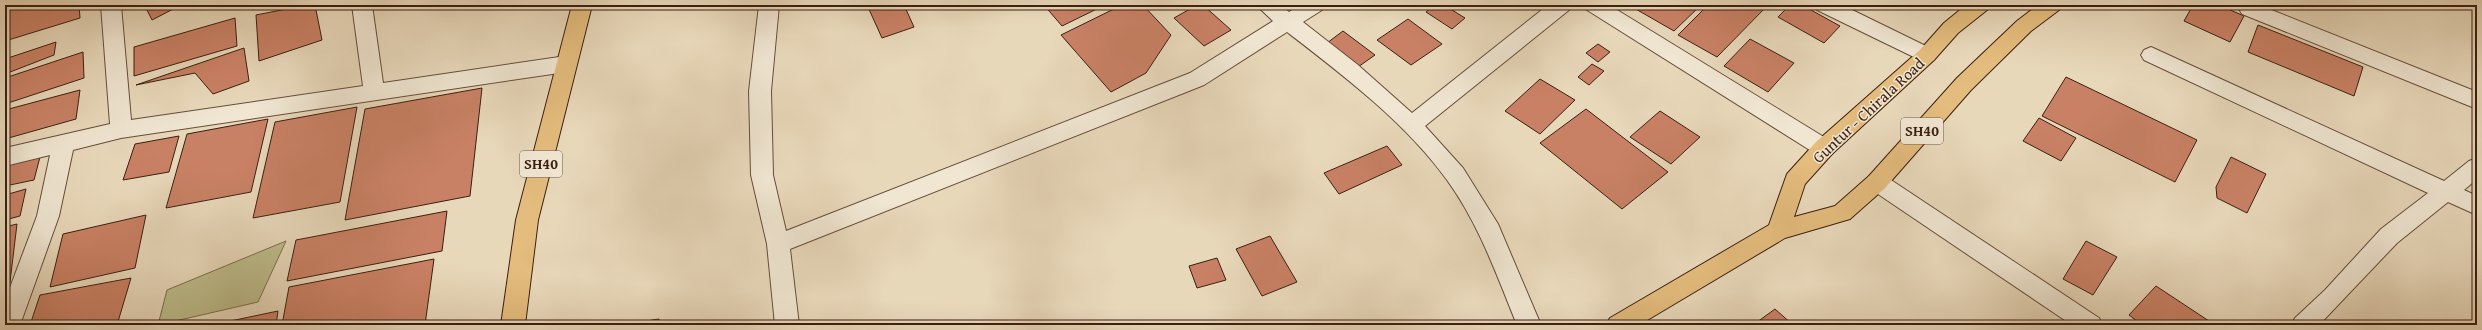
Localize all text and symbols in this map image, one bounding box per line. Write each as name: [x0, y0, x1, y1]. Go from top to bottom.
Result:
street label: Guntur - Chirala Road: [1807, 51, 1930, 168]
road number: SH40: [1901, 118, 1943, 144]
road number: SH40: [520, 151, 562, 177]

